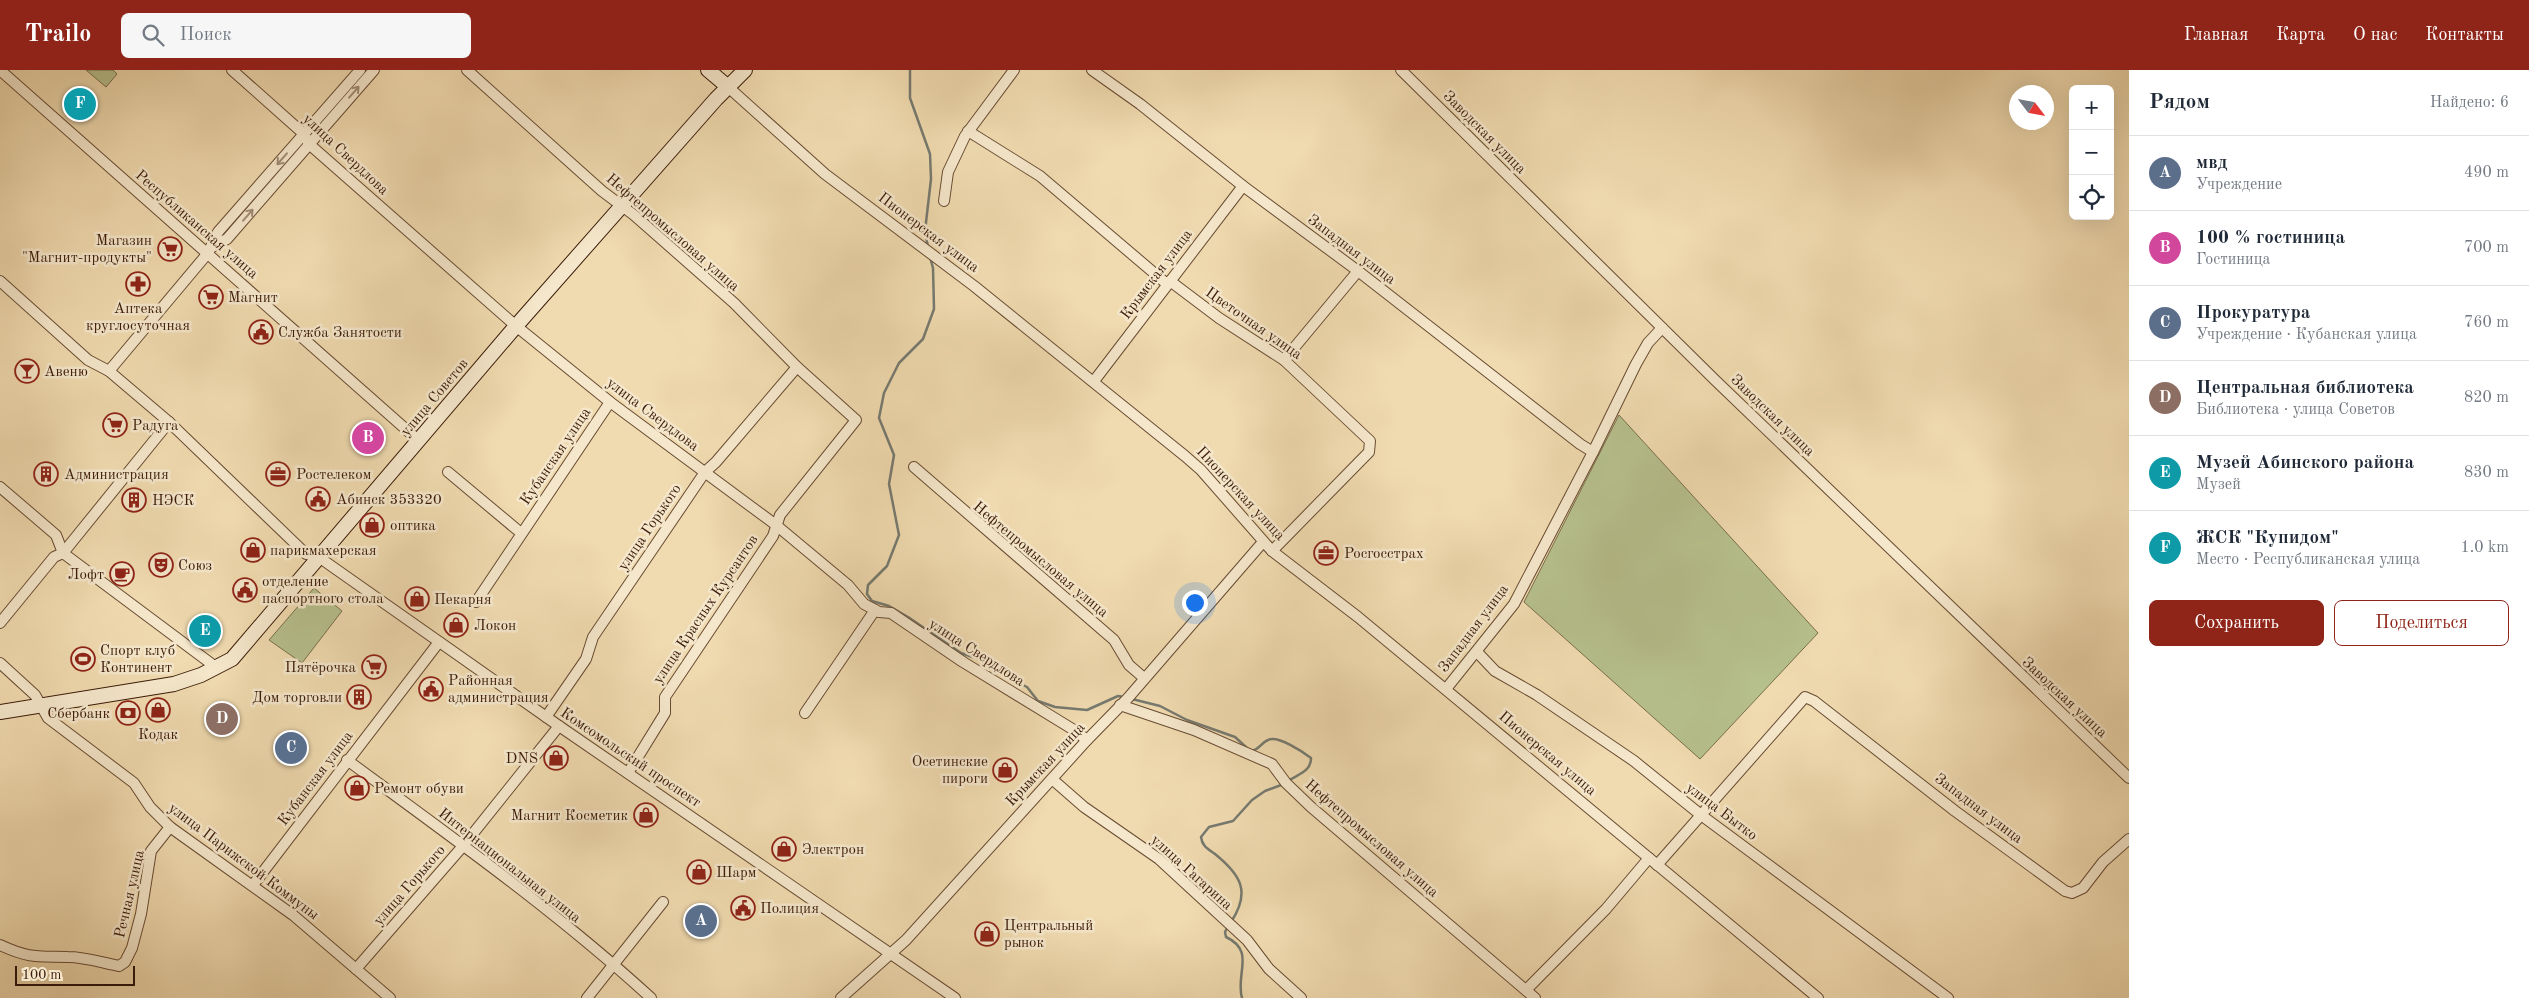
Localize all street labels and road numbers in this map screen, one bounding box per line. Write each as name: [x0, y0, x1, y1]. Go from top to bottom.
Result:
street label: Заводская улица: [1440, 89, 1529, 178]
street label: улица Свердлова: [299, 112, 391, 199]
street label: Республиканская улица: [132, 168, 261, 283]
street label: Нефтепромысловая улица: [603, 171, 742, 295]
street label: Пионерская улица: [875, 190, 982, 276]
street label: Западная улица: [1304, 212, 1398, 288]
street label: Крымская улица: [1119, 227, 1196, 323]
street label: Цветочная улица: [1202, 285, 1305, 363]
street label: улица Советов: [399, 356, 472, 440]
street label: Заводская улица: [1727, 372, 1817, 460]
street label: улица Свердлова: [603, 376, 701, 455]
street label: Кубанская улица: [518, 405, 595, 508]
street label: Пионерская улица: [1193, 444, 1287, 544]
street label: улица Горького: [616, 482, 685, 574]
street label: Нефтепромысловая улица: [970, 499, 1111, 621]
street label: улица Красных Курсантов: [651, 533, 762, 687]
street label: Западная улица: [1436, 582, 1512, 676]
street label: улица Свердлова: [926, 617, 1027, 690]
street label: Заводская улица: [2019, 655, 2110, 742]
street label: Комсомольский проспект: [557, 706, 703, 811]
street label: Пионерская улица: [1495, 709, 1599, 800]
street label: Крымская улица: [1004, 720, 1089, 810]
street label: Кубанская улица: [276, 728, 357, 829]
street label: Западная улица: [1931, 771, 2025, 847]
street label: Нефтепромысловая улица: [1302, 777, 1441, 901]
street label: улица Бытко: [1683, 781, 1760, 844]
street label: улица Парижской Коммуны: [165, 801, 321, 924]
street label: Интернациональная улица: [435, 806, 584, 927]
street label: улица Гагарина: [1147, 833, 1235, 914]
street label: улица Горького: [371, 843, 449, 929]
street label: Речная улица: [113, 848, 148, 940]

